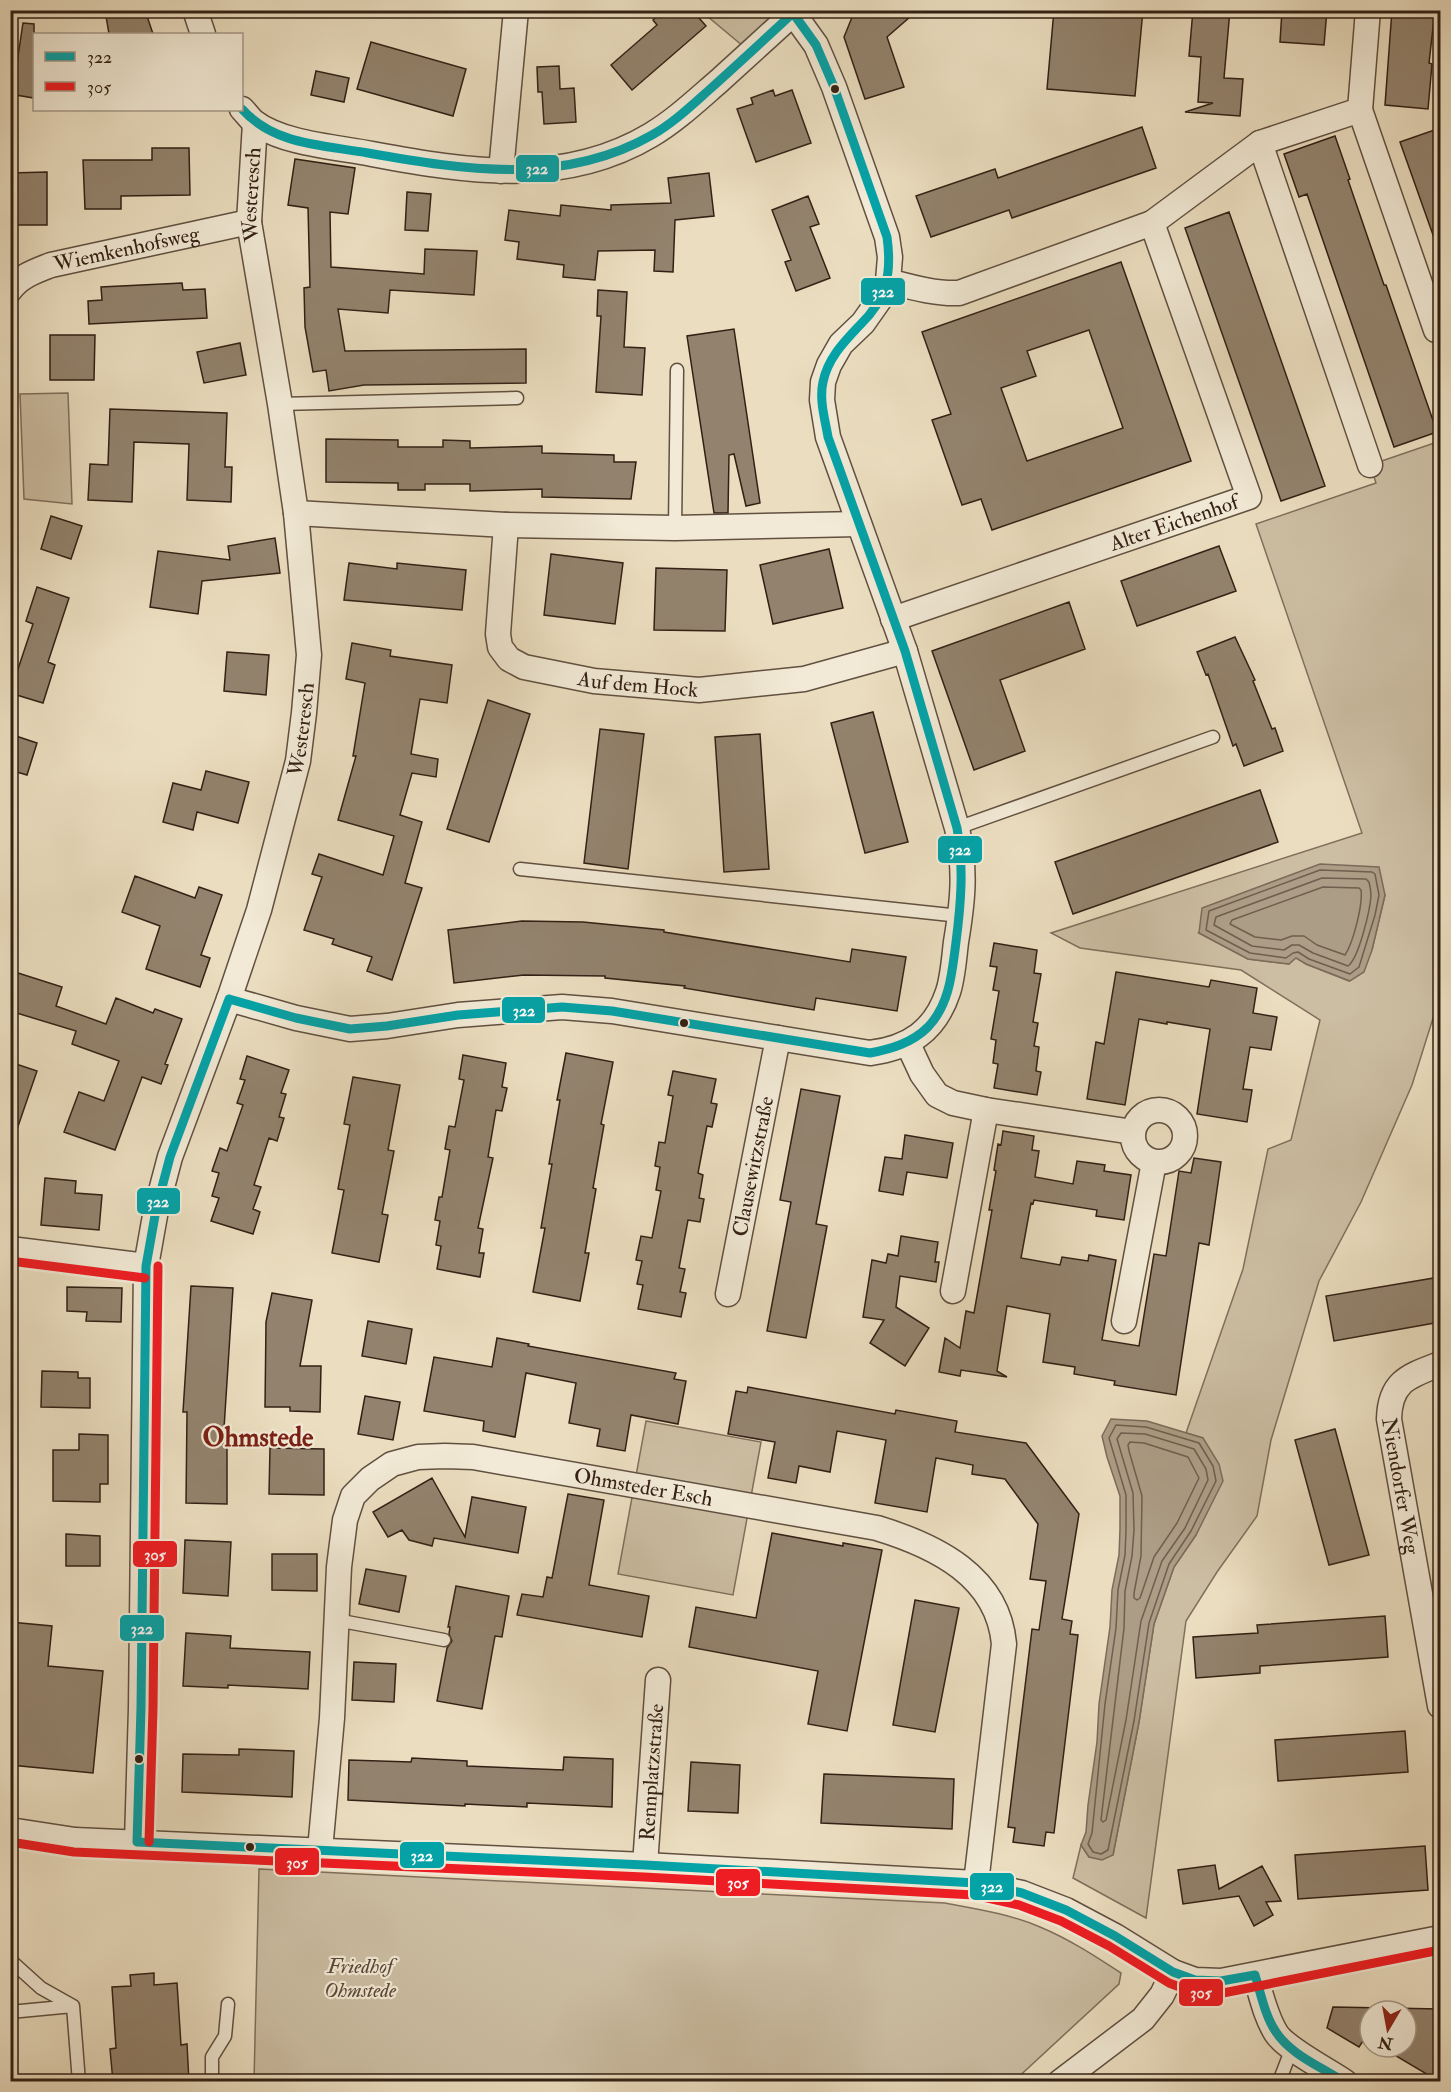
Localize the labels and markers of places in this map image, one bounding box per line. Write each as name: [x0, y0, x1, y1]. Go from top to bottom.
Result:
unlabelled marker: [829, 83, 841, 95]
unlabelled marker: [678, 1017, 690, 1029]
unlabelled marker: [133, 1753, 145, 1765]
unlabelled marker: [244, 1841, 256, 1853]

